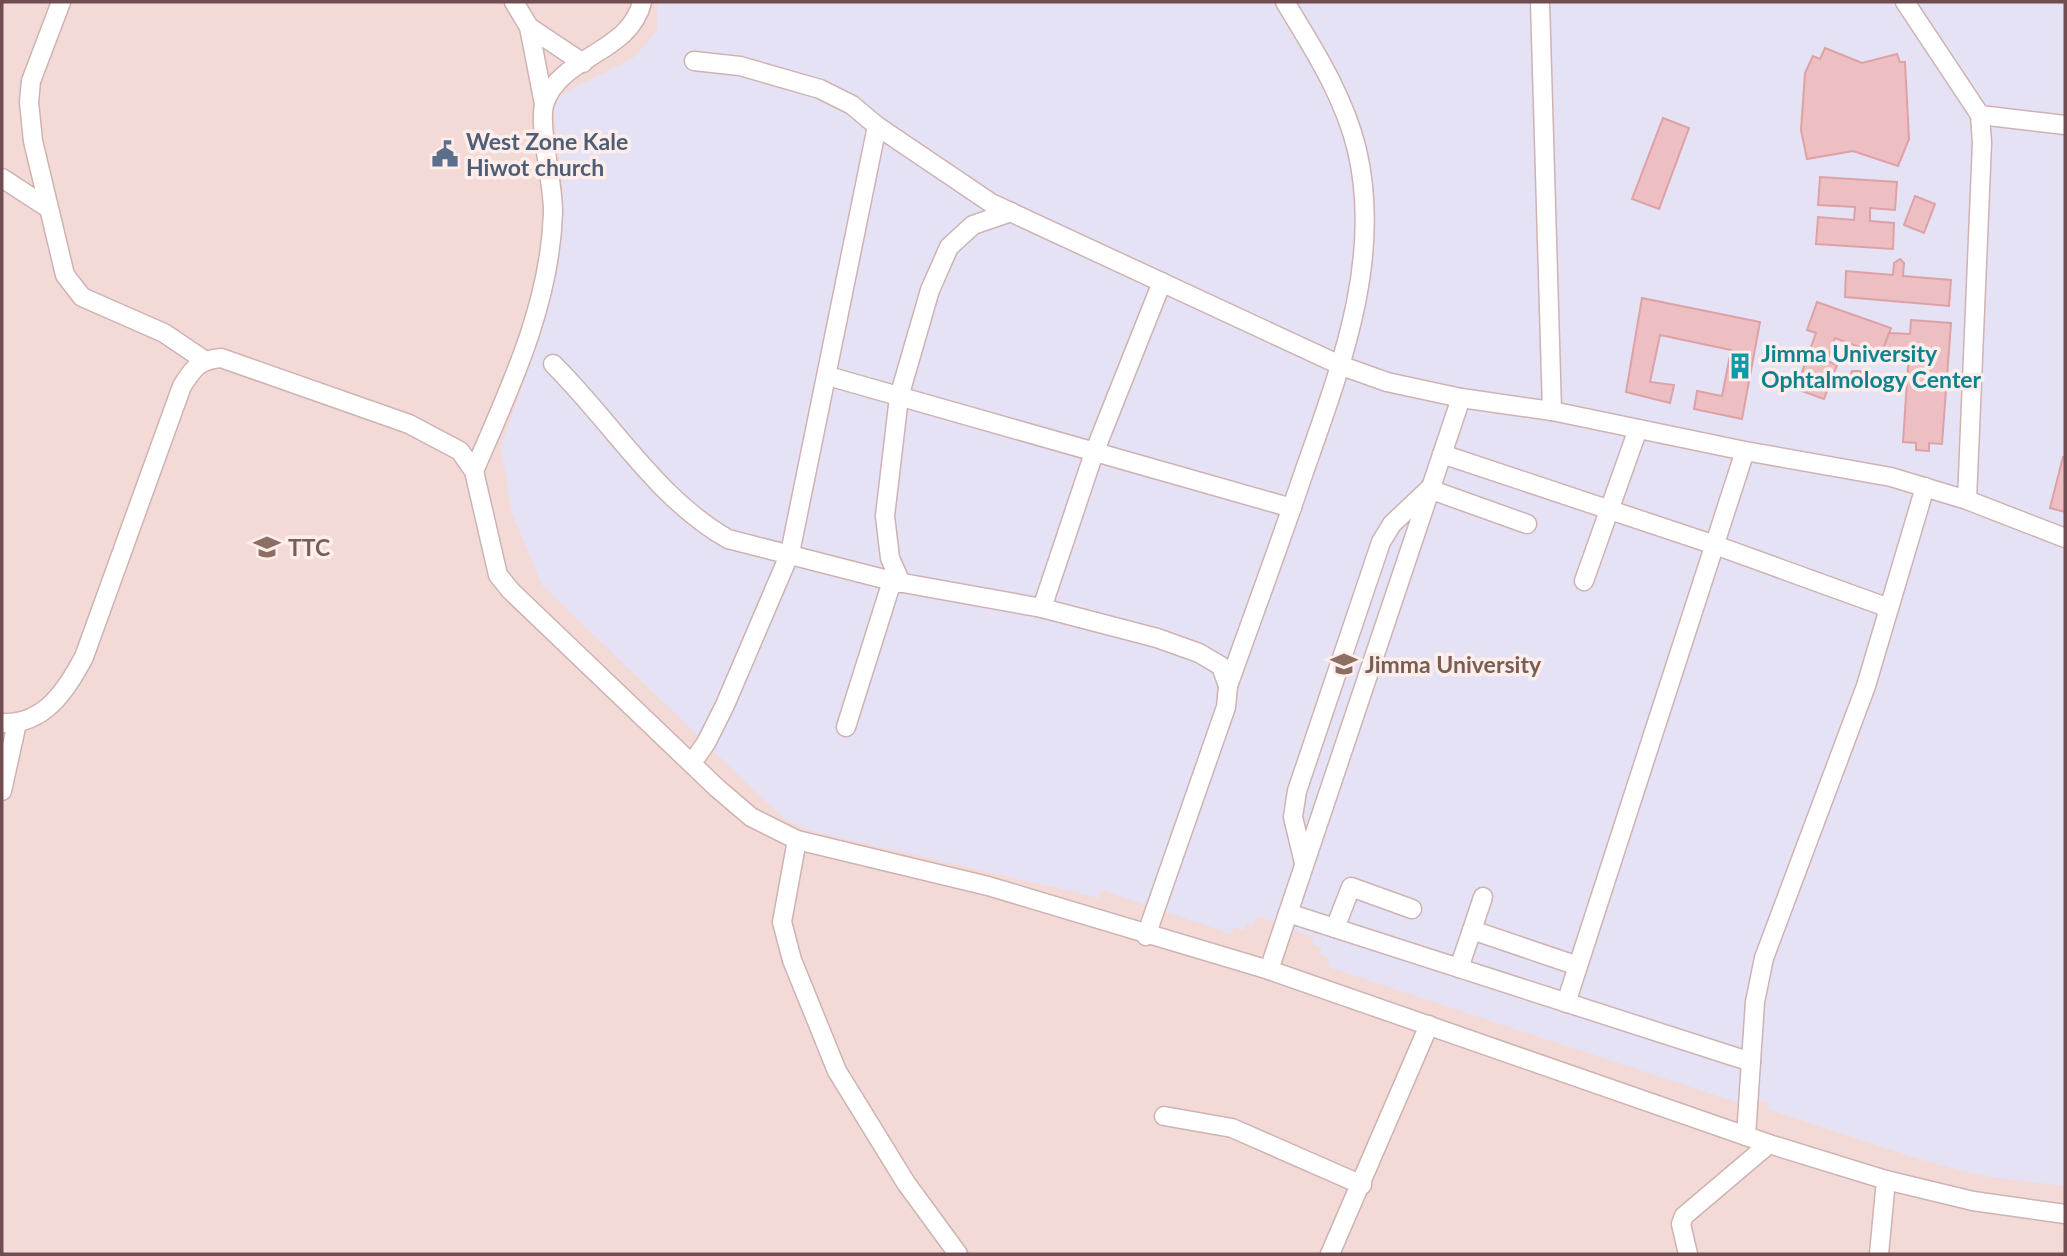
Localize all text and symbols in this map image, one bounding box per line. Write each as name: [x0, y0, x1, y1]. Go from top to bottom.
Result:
place label: West Zone Kale Hiwot church: [466, 127, 628, 181]
public building icon: West Zone Kale Hiwot church: [430, 139, 460, 169]
place label: Jimma University Ophtalmology Center: [1761, 339, 1982, 393]
building icon: Jimma University Ophtalmology Center: [1725, 351, 1755, 381]
school or university icon: TTC: [252, 532, 282, 562]
place label: TTC: [288, 533, 330, 561]
school or university icon: Jimma University: [1329, 649, 1359, 679]
place label: Jimma University: [1365, 650, 1542, 678]

